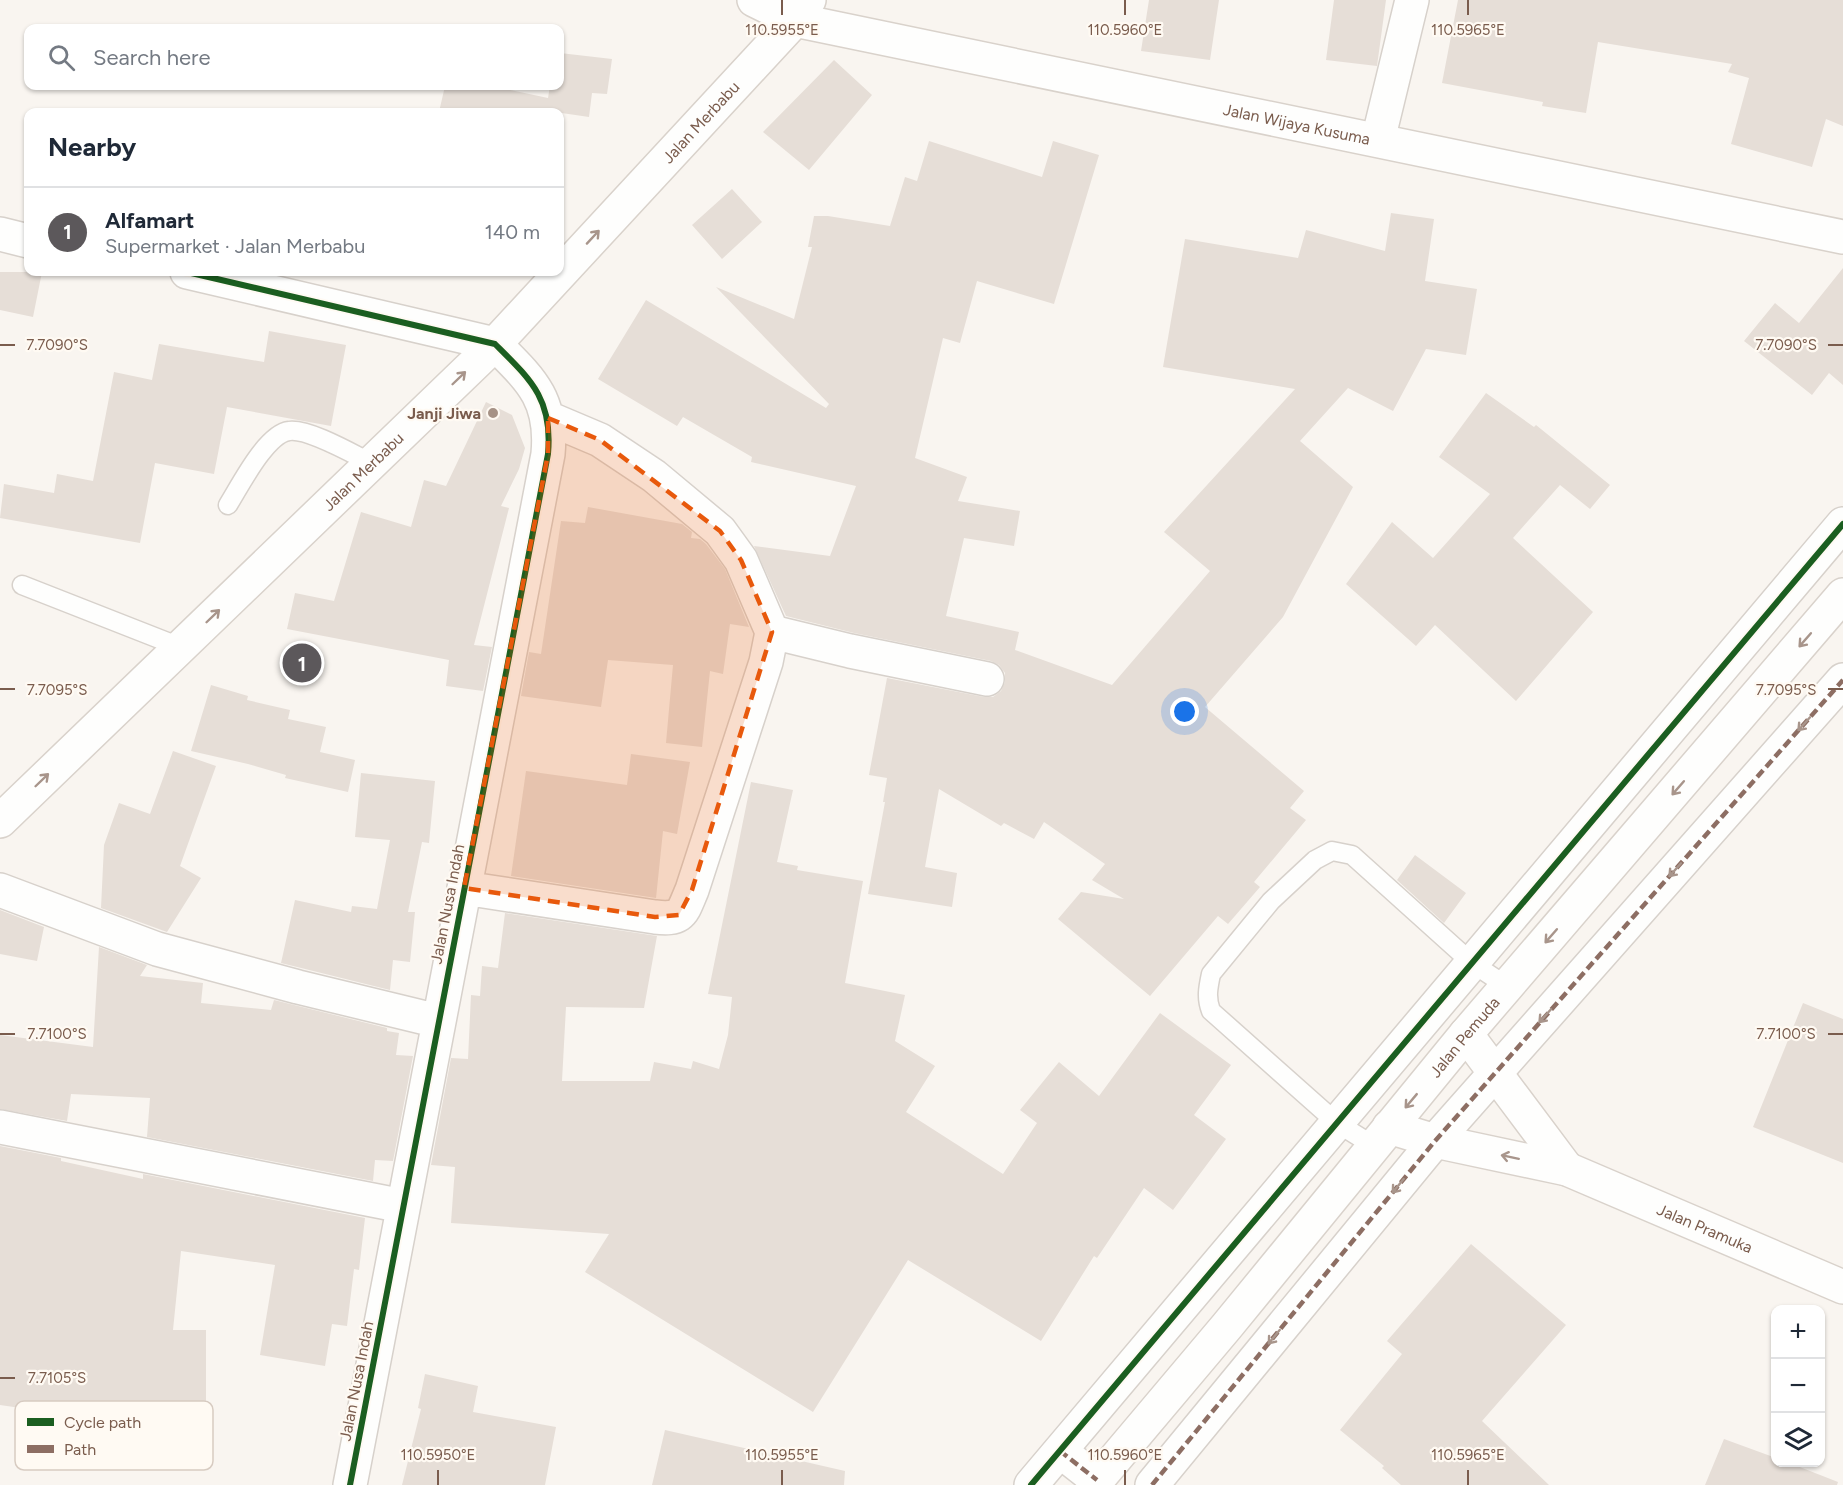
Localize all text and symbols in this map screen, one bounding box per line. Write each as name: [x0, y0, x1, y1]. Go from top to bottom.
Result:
text: 110.5955°E: [745, 21, 819, 39]
text: 110.5960°E: [1088, 21, 1162, 39]
text: 110.5965°E: [1431, 21, 1505, 39]
search box: [24, 24, 564, 90]
icon: search: [45, 41, 78, 74]
text: Search here: [93, 44, 211, 71]
street label: Jalan Merbabu: [658, 77, 743, 167]
street label: Jalan Wijaya Kusuma: [1221, 100, 1372, 149]
text: Nearby: [48, 131, 136, 163]
text: Alfamart: [105, 207, 194, 234]
text: 1: [63, 220, 72, 244]
text: 140 m: [485, 220, 540, 244]
one-way arrow: [586, 230, 600, 245]
text: Supermarket · Jalan Merbabu: [105, 234, 365, 258]
text: 7.7090°S: [26, 336, 88, 354]
text: 7.7090°S: [1755, 336, 1817, 354]
one-way arrow: [451, 371, 466, 386]
place label: Janji Jiwa: [407, 404, 481, 423]
marker: Janji Jiwa: [486, 406, 500, 420]
street label: Jalan Merbabu: [319, 428, 408, 515]
one-way arrow: [205, 608, 220, 623]
one-way arrow: [1798, 632, 1812, 647]
pin: 1: [282, 640, 322, 686]
text: 7.7095°S: [27, 681, 87, 699]
text: 7.7095°S: [1756, 681, 1816, 699]
your location: [1170, 697, 1199, 726]
one-way arrow: [1797, 716, 1811, 731]
one-way arrow: [35, 773, 50, 788]
one-way arrow: [1671, 780, 1685, 795]
street label: Jalan Nusa Indah: [427, 843, 468, 966]
one-way arrow: [1668, 862, 1682, 877]
one-way arrow: [1545, 928, 1558, 944]
street label: Jalan Pemuda: [1426, 993, 1504, 1081]
one-way arrow: [1538, 1008, 1552, 1023]
text: 7.7100°S: [27, 1025, 87, 1043]
text: 7.7100°S: [1756, 1025, 1816, 1043]
one-way arrow: [1405, 1093, 1418, 1109]
one-way arrow: [1501, 1151, 1520, 1162]
one-way arrow: [1391, 1178, 1405, 1193]
street label: Jalan Pramuka: [1654, 1200, 1755, 1257]
map controls: [1771, 1305, 1825, 1467]
button: +: [1771, 1305, 1825, 1359]
street label: Jalan Nusa Indah: [336, 1320, 377, 1443]
one-way arrow: [1268, 1328, 1281, 1344]
button: −: [1771, 1359, 1825, 1413]
text: 7.7105°S: [28, 1369, 86, 1387]
legend: [15, 1401, 213, 1470]
text: Cycle path: [64, 1413, 141, 1432]
button: layers: [1771, 1413, 1825, 1467]
text: Path: [64, 1440, 96, 1459]
text: 110.5950°E: [401, 1446, 475, 1464]
text: 110.5955°E: [745, 1446, 819, 1464]
text: 110.5960°E: [1088, 1446, 1162, 1464]
text: 110.5965°E: [1431, 1446, 1505, 1464]

